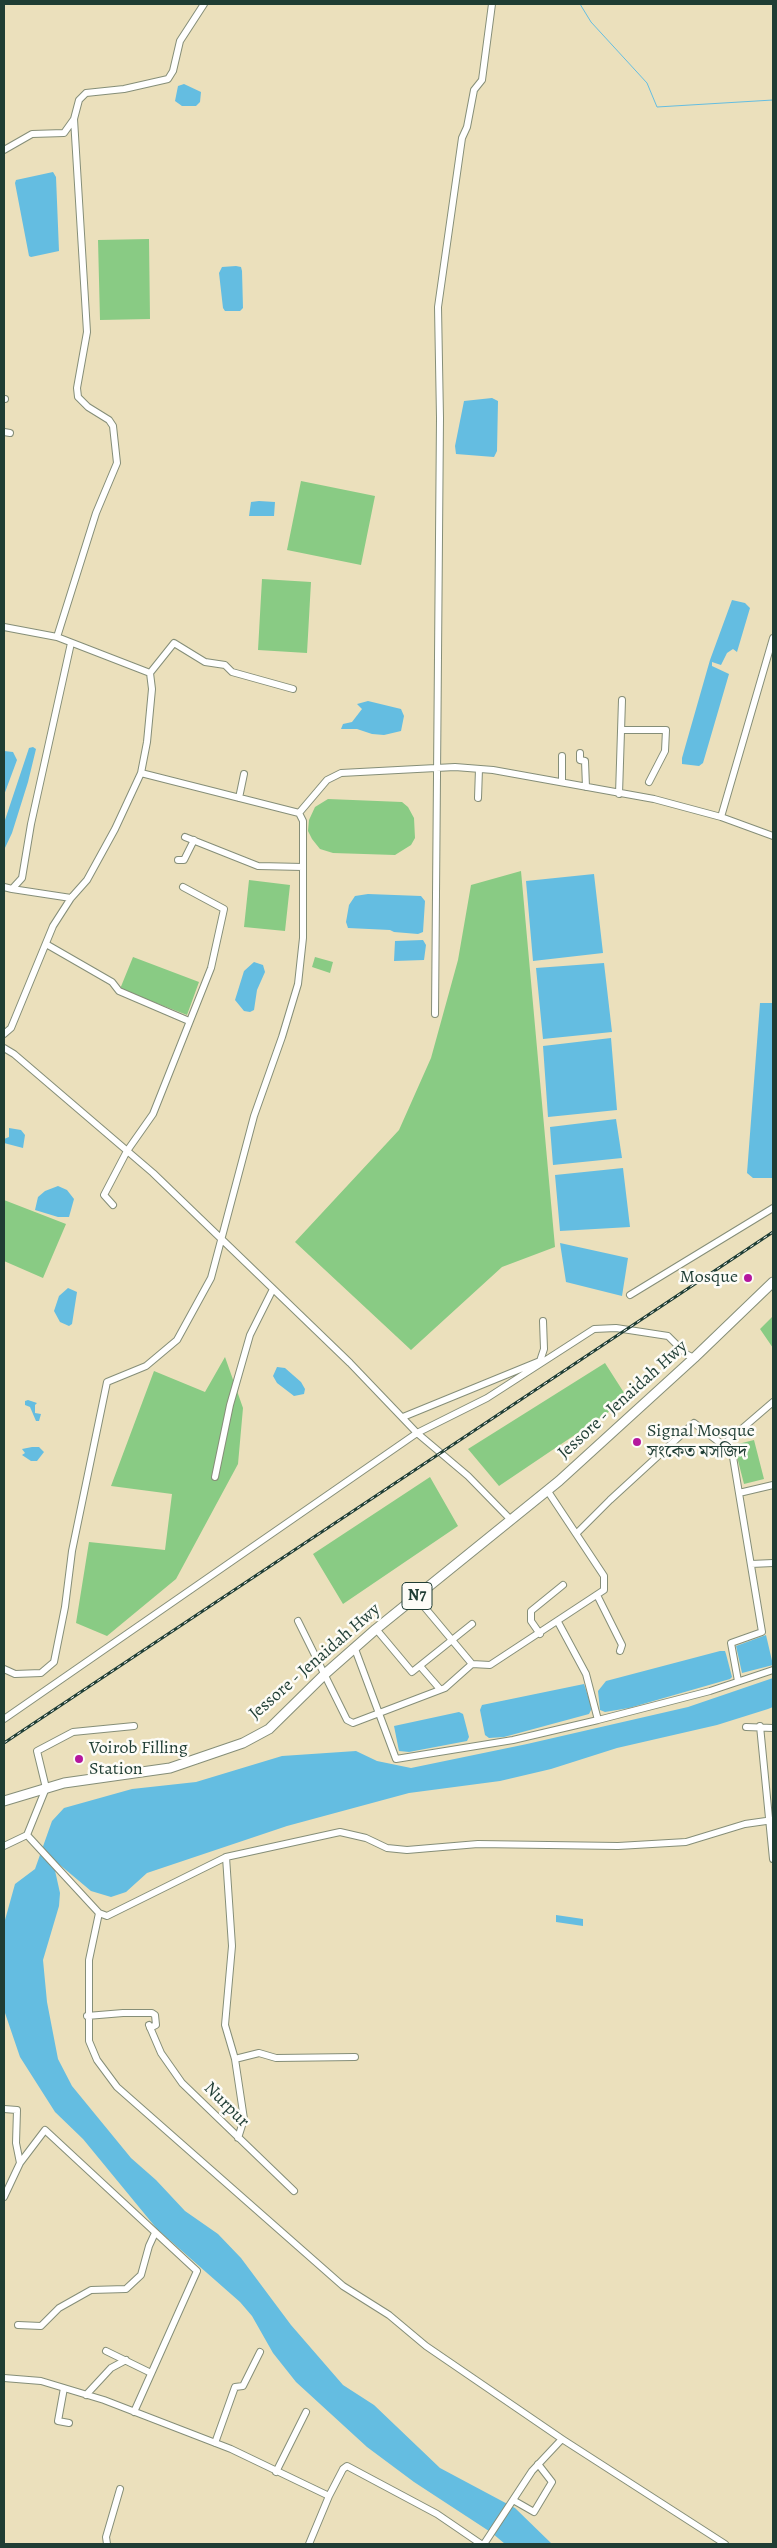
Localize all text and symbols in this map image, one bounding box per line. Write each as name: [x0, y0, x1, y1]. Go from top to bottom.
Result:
place label: Mosque: [680, 1267, 738, 1289]
marker: Mosque: [742, 1272, 754, 1284]
street label: Jessore - Jenaidah Hwy: [554, 1336, 692, 1464]
place label: Signal Mosque সংকেত মসজিদ: [647, 1421, 755, 1464]
marker: Signal Mosque সংকেত মসজিদ: [631, 1436, 643, 1448]
road number: N7: [402, 1582, 432, 1610]
street label: Jessore - Jenaidah Hwy: [245, 1599, 385, 1725]
place label: Voirob Filling Station: [89, 1738, 188, 1780]
marker: Voirob Filling Station: [73, 1753, 85, 1765]
street label: Nurpur: [199, 2078, 253, 2132]

